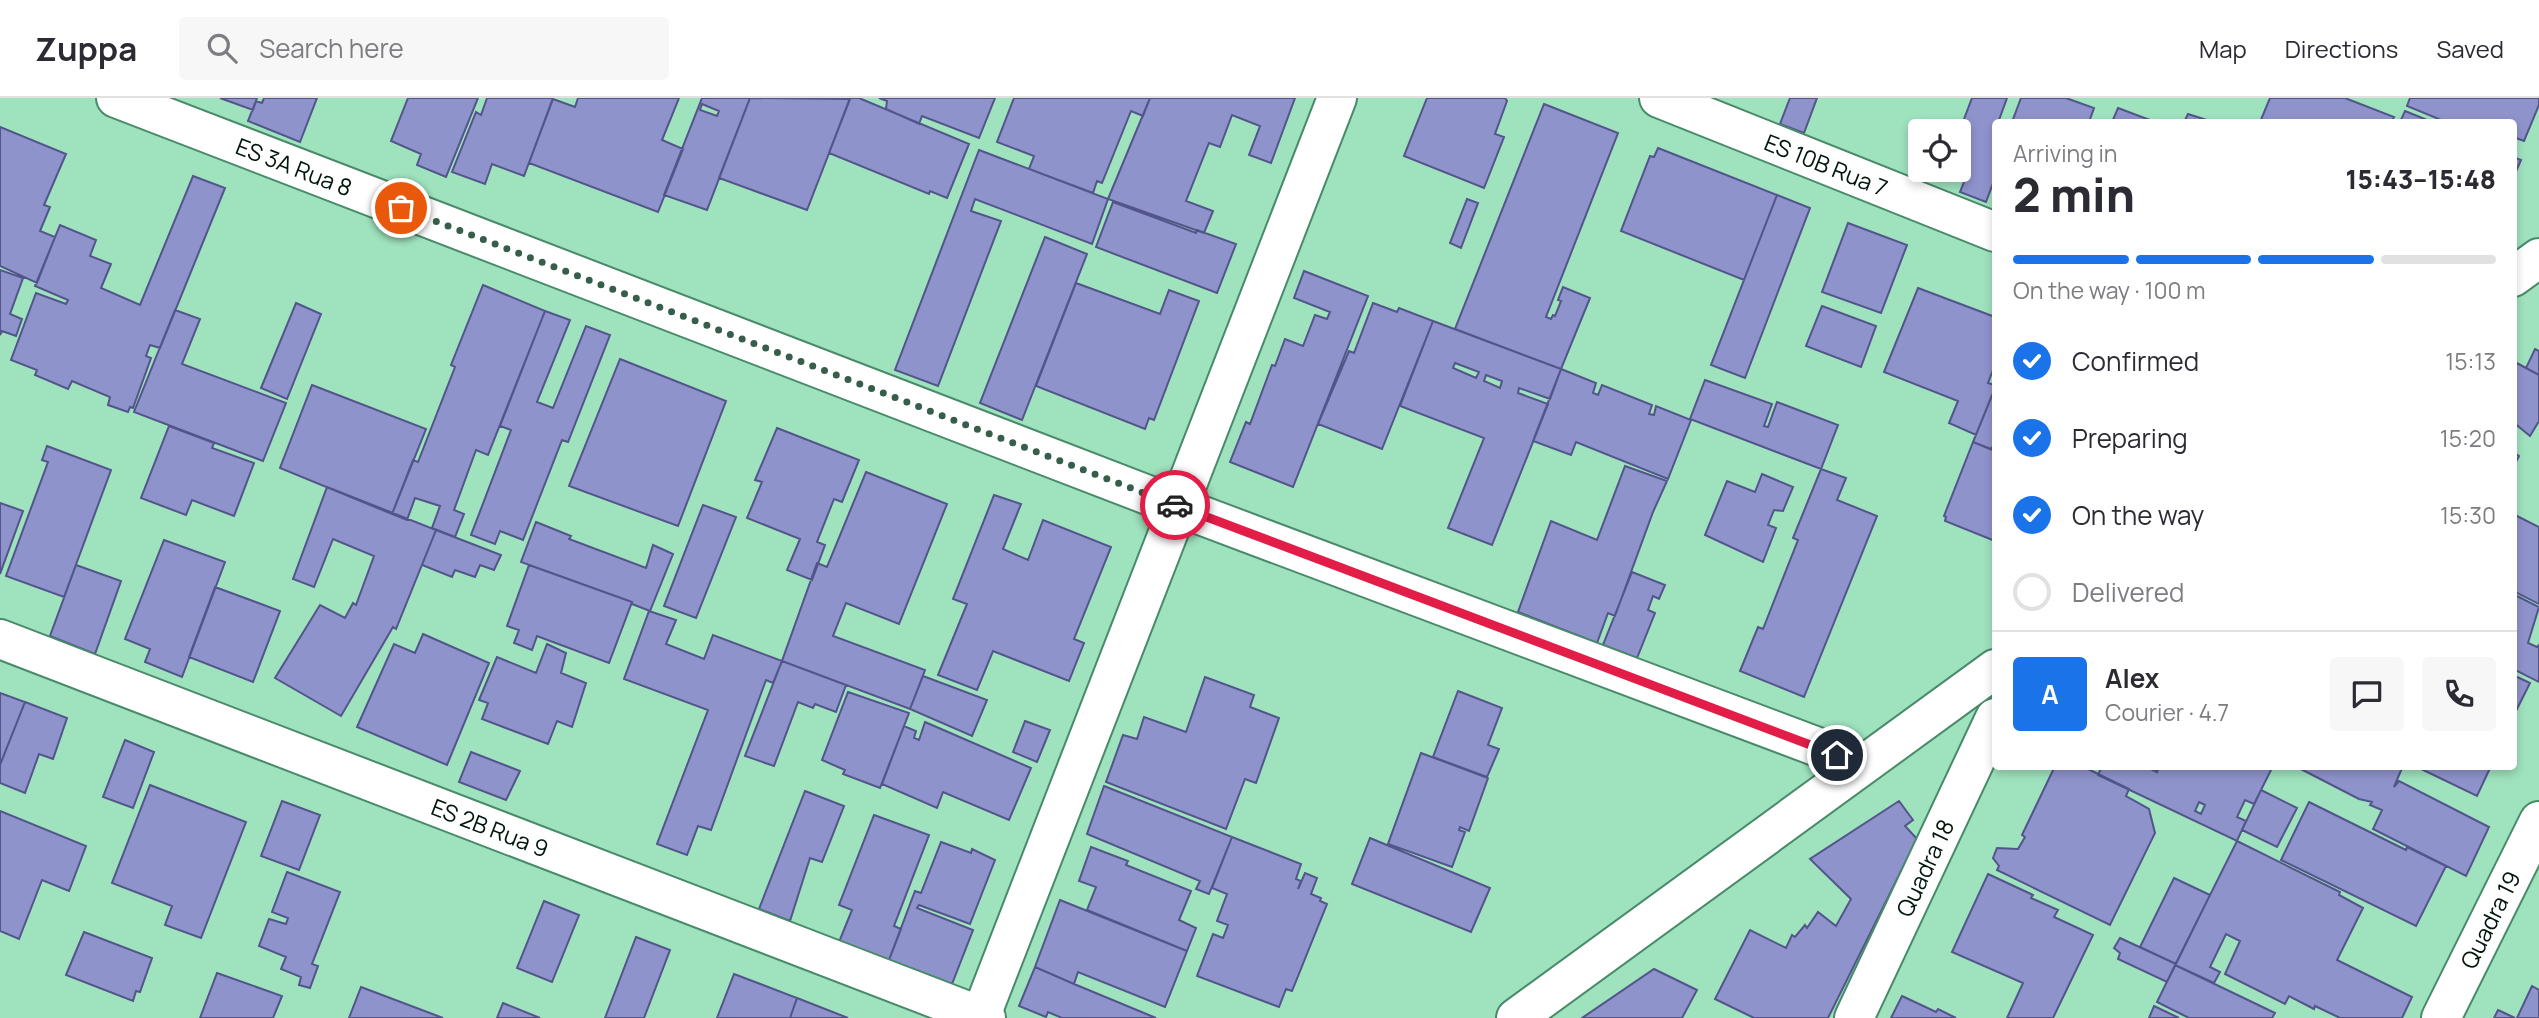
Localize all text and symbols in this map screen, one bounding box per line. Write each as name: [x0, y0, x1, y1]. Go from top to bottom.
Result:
search box: [179, 17, 669, 80]
text: Zuppa: [35, 26, 137, 71]
icon: search: [203, 29, 241, 67]
text: Search here: [259, 30, 404, 66]
text: Map: [2199, 32, 2247, 65]
text: Directions: [2285, 32, 2398, 65]
text: Saved: [2436, 32, 2504, 65]
map controls: [1908, 119, 1971, 182]
button: locate: [1908, 119, 1971, 182]
street label: ES 10B Rua 7: [1760, 126, 1893, 204]
street label: ES 3A Rua 8: [232, 130, 357, 203]
text: Arriving in: [2013, 137, 2118, 169]
text: 15:43–15:48: [2346, 161, 2496, 197]
text: 2 min: [2013, 163, 2135, 226]
pin: [371, 178, 431, 238]
icon: bag: [382, 189, 420, 227]
text: On the way · 100 m: [2013, 274, 2206, 306]
icon: check: [2013, 342, 2051, 380]
text: Confirmed: [2072, 343, 2199, 379]
text: 15:13: [2445, 345, 2496, 377]
icon: check: [2013, 419, 2051, 457]
text: Preparing: [2072, 420, 2188, 456]
text: 15:20: [2440, 422, 2496, 454]
courier: [1140, 470, 1210, 540]
icon: car: [1156, 486, 1194, 524]
icon: check: [2013, 496, 2051, 534]
text: On the way: [2072, 497, 2204, 533]
text: 15:30: [2440, 499, 2496, 531]
text: Delivered: [2072, 574, 2184, 610]
button: chat: [2330, 657, 2404, 731]
button: phone: [2422, 657, 2496, 731]
text: Alex: [2105, 660, 2159, 696]
text: A: [2041, 676, 2059, 712]
text: Courier · 4.7: [2105, 696, 2229, 728]
pin: [1807, 725, 1867, 785]
icon: home: [1818, 736, 1856, 774]
street label: ES 2B Rua 9: [427, 790, 553, 864]
street label: Quadra 18: [1888, 814, 1961, 922]
street label: Quadra 19: [2452, 865, 2528, 974]

